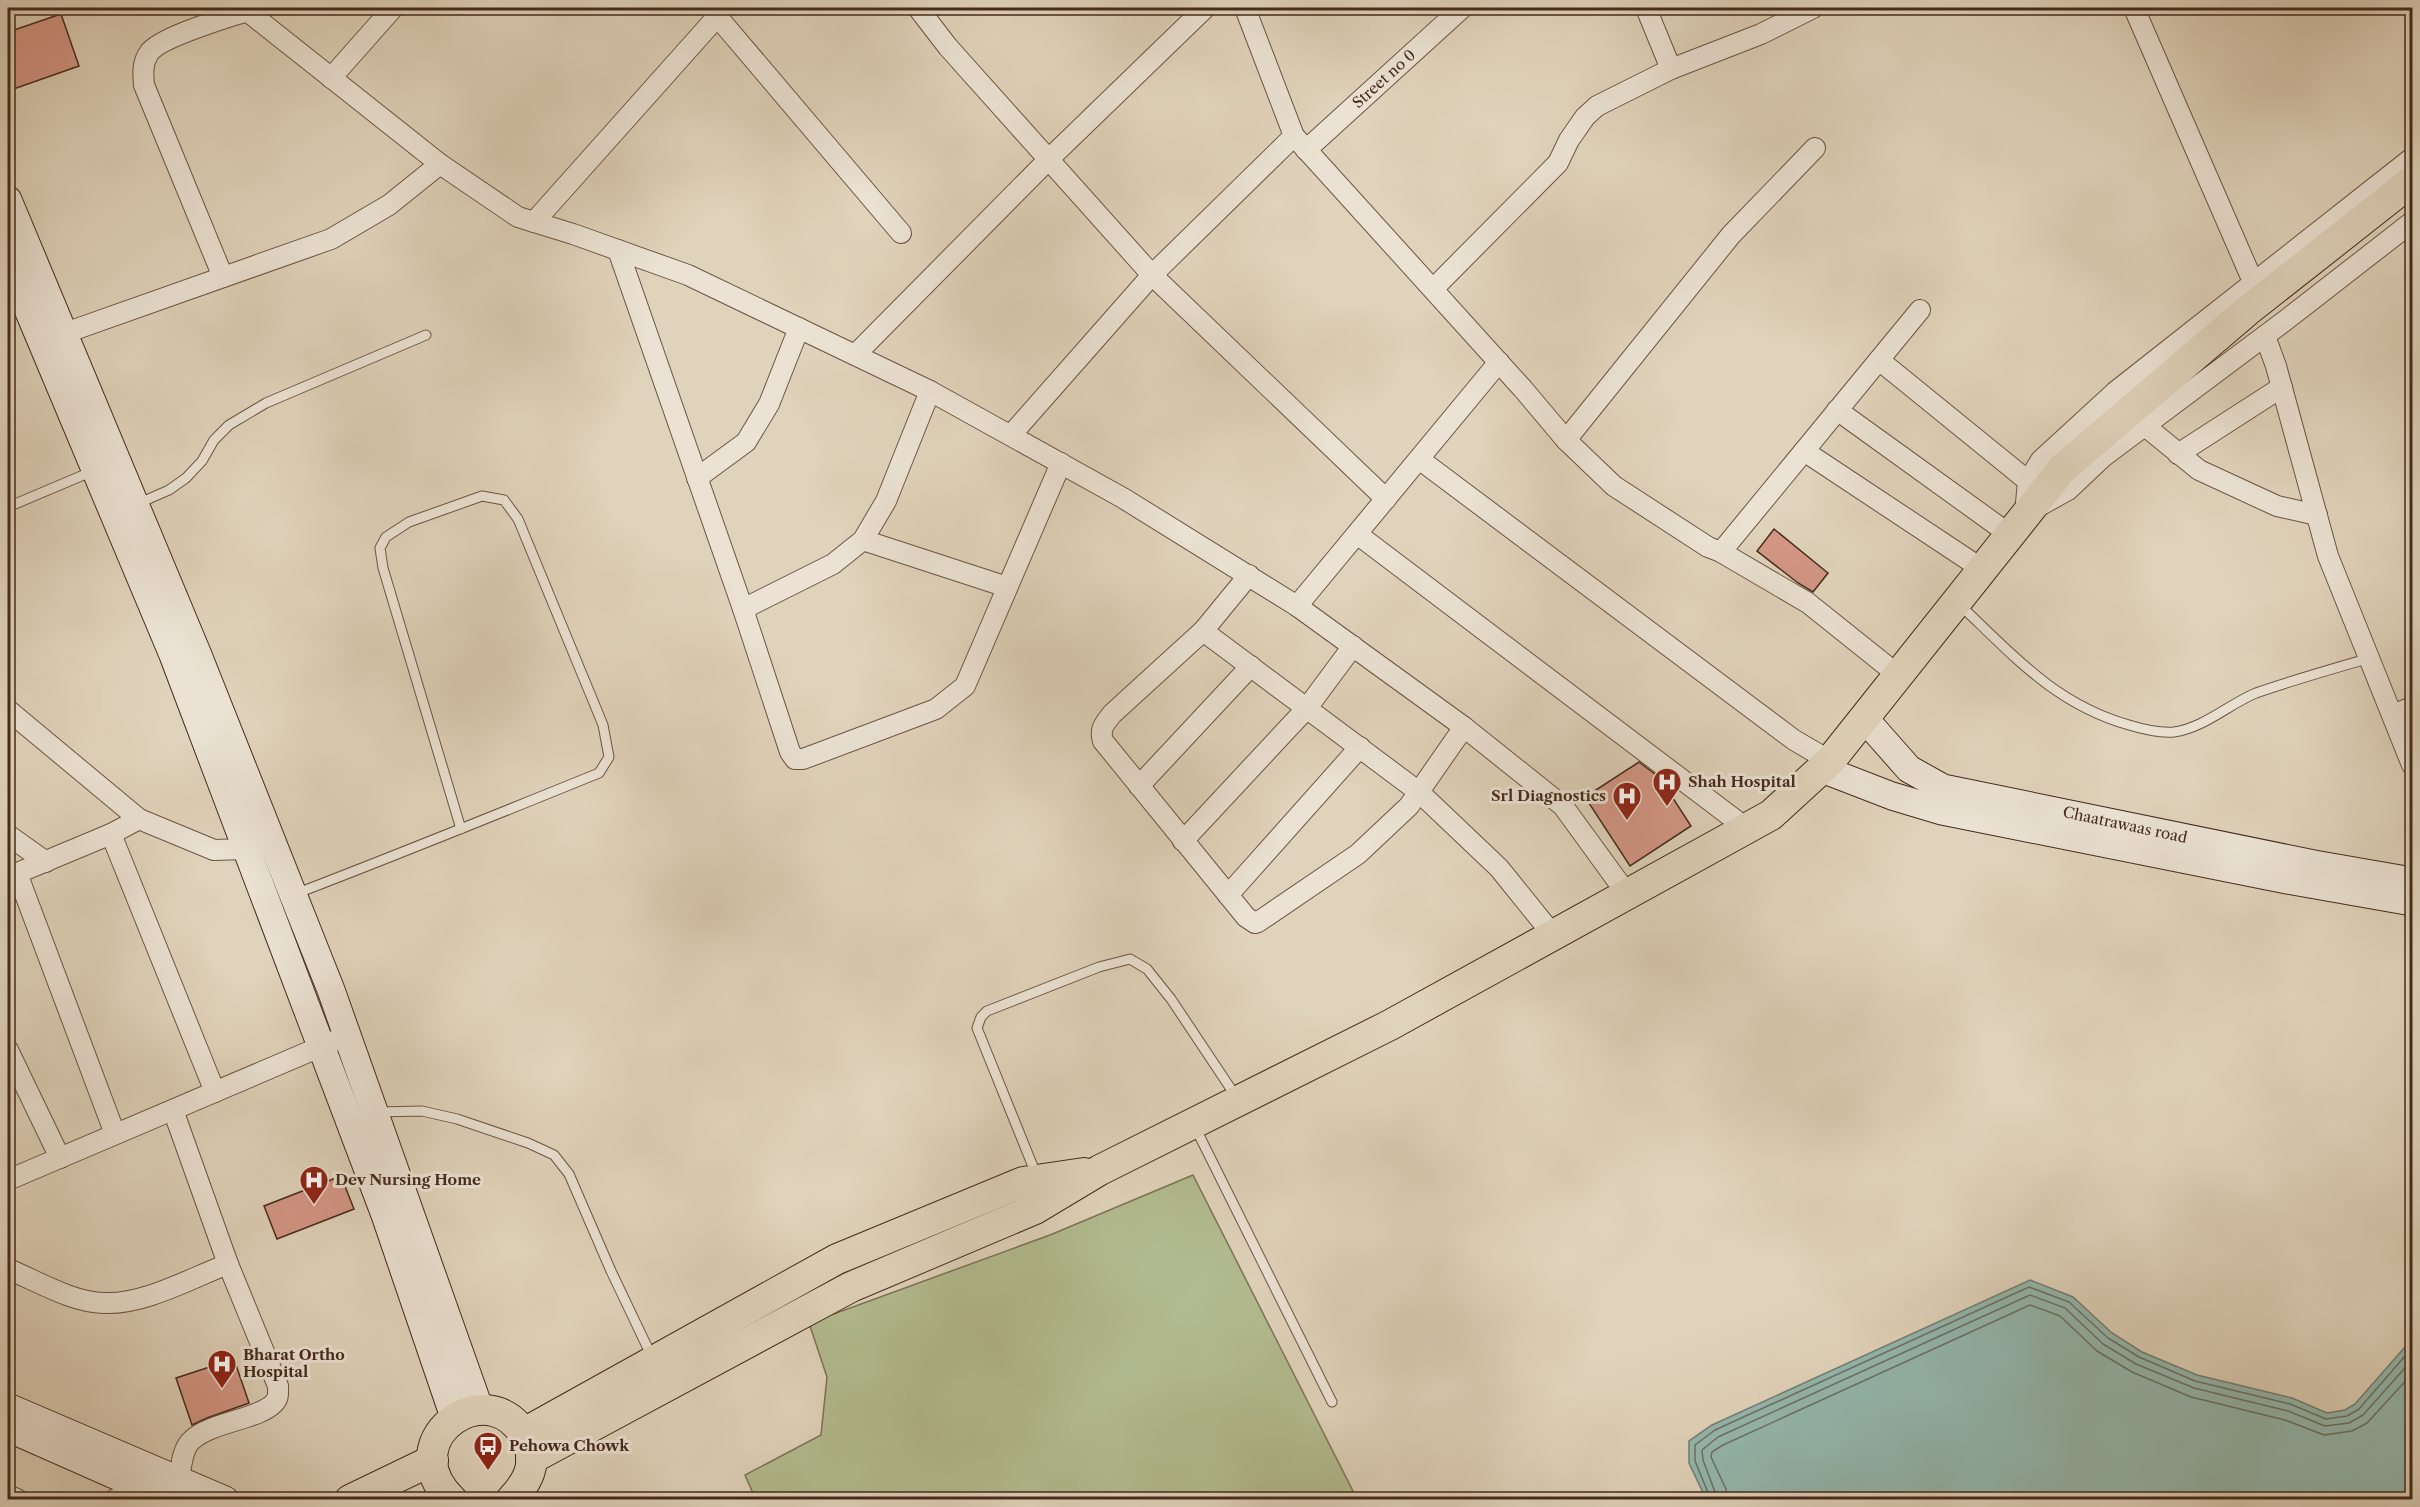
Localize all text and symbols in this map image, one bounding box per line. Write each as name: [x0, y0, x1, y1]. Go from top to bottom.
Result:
street label: Street no 0: [1348, 45, 1419, 112]
hospital icon: Shah Hospital: [1651, 766, 1683, 808]
place label: Shah Hospital: [1688, 772, 1796, 791]
hospital icon: Srl Diagnostics: [1611, 780, 1643, 822]
place label: Srl Diagnostics: [1491, 786, 1606, 805]
street label: Chaatrawaas road: [2061, 802, 2189, 847]
hospital icon: Dev Nursing Home: [298, 1164, 330, 1206]
place label: Dev Nursing Home: [335, 1170, 481, 1189]
place label: Bharat Ortho Hospital: [243, 1345, 345, 1381]
hospital icon: Bharat Ortho Hospital: [206, 1348, 238, 1390]
bus stop icon: Pehowa Chowk: [472, 1430, 504, 1472]
place label: Pehowa Chowk: [509, 1436, 630, 1455]

